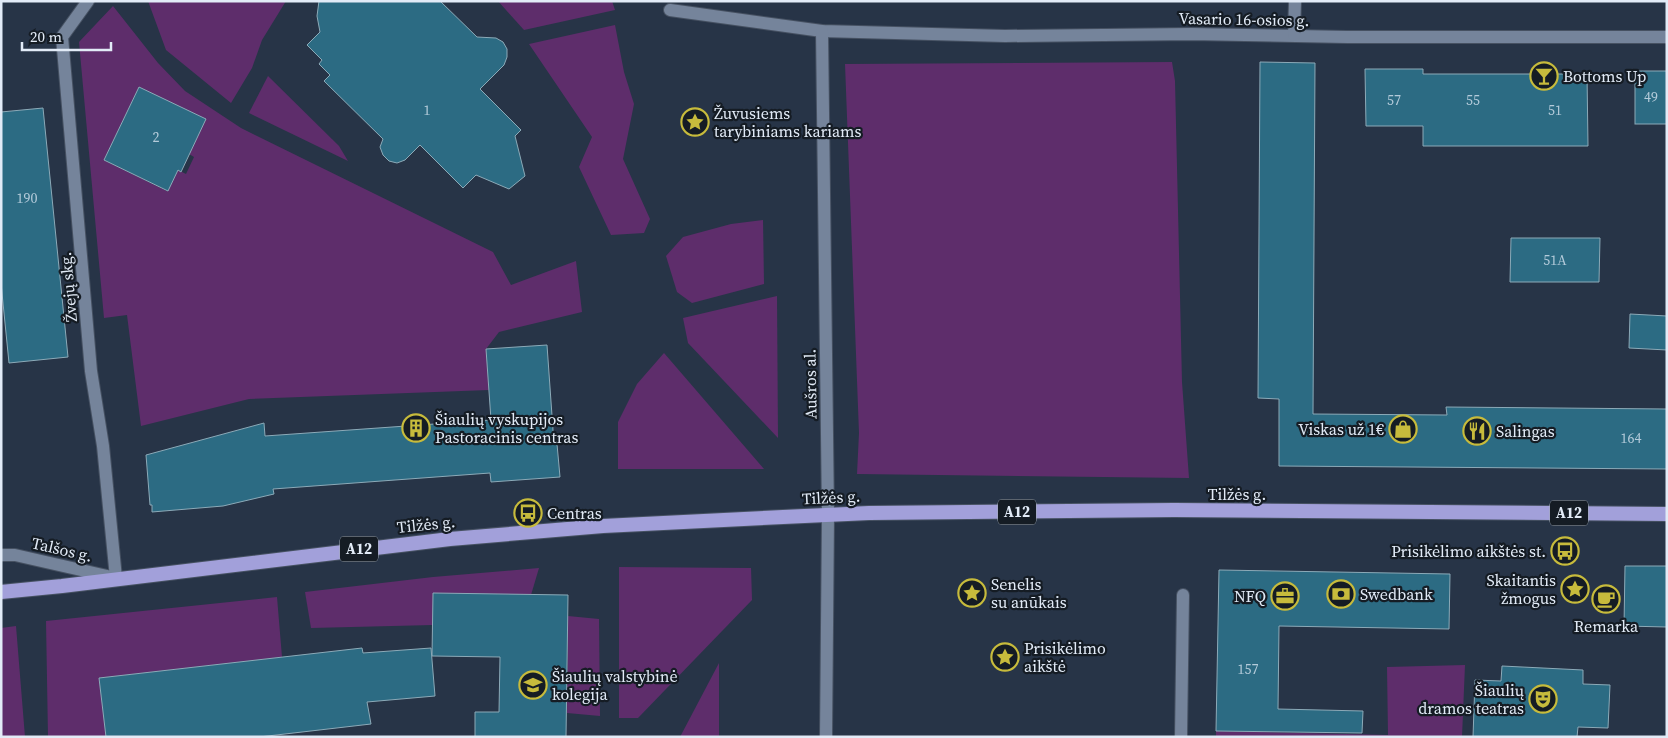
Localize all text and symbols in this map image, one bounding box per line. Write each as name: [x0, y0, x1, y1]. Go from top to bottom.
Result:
street label: Vasario 16-osios g.: [1178, 7, 1310, 31]
scale bar: [22, 20, 111, 52]
text: 20 m: [30, 26, 62, 47]
bar icon: Bottoms Up: [1529, 61, 1559, 91]
place label: Bottoms Up: [1563, 65, 1646, 87]
house number: 49: [1644, 87, 1658, 107]
house number: 57: [1387, 90, 1401, 110]
house number: 55: [1466, 90, 1480, 110]
house number: 1: [424, 100, 431, 120]
house number: 51: [1548, 100, 1562, 120]
place label: Žuvusiems tarybiniams kariams: [714, 102, 862, 142]
place icon: Žuvusiems tarybiniams kariams: [680, 107, 710, 137]
house number: 2: [153, 127, 160, 147]
house number: 190: [17, 188, 38, 208]
house number: 51A: [1543, 250, 1567, 270]
street label: Žvejų skg.: [54, 251, 82, 323]
street label: Aušros al.: [798, 349, 822, 419]
place label: Šiaulių vyskupijos Pastoracinis centras: [435, 408, 578, 448]
building icon: Šiaulių vyskupijos Pastoracinis centras: [401, 413, 431, 443]
shop icon: Viskas už 1€: [1388, 414, 1418, 444]
restaurant icon: Salingas: [1462, 416, 1492, 446]
place label: Viskas už 1€: [1298, 418, 1384, 440]
place label: Salingas: [1496, 420, 1555, 442]
house number: 164: [1621, 428, 1642, 448]
street label: Tilžės g.: [1208, 483, 1266, 505]
street label: Tilžės g.: [801, 484, 861, 510]
bus stop icon: Centras: [513, 498, 543, 528]
road number: A12: [998, 500, 1036, 524]
road number: A12: [1550, 500, 1588, 526]
place label: Centras: [547, 502, 602, 524]
street label: Tilžės g.: [396, 510, 456, 538]
street label: Talšos g.: [30, 531, 94, 567]
road number: A12: [340, 536, 378, 562]
bus stop icon: Prisikėlimo aikštės st.: [1550, 536, 1580, 566]
place label: Prisikėlimo aikštės st.: [1391, 540, 1546, 562]
place label: Skaitantis žmogus: [1487, 569, 1556, 609]
place label: Senelis su anūkais: [991, 573, 1067, 613]
place icon: Skaitantis žmogus: [1560, 574, 1590, 604]
place icon: Senelis su anūkais: [957, 578, 987, 608]
bank icon: Swedbank: [1326, 579, 1356, 609]
office icon: NFQ: [1270, 581, 1300, 611]
place label: Swedbank: [1360, 583, 1433, 605]
cafe icon: Remarka: [1591, 584, 1621, 614]
place label: NFQ: [1234, 585, 1266, 607]
place label: Remarka: [1574, 615, 1639, 637]
place label: Prisikėlimo aikštė: [1024, 637, 1106, 677]
place icon: Prisikėlimo aikštė: [990, 642, 1020, 672]
house number: 157: [1238, 659, 1259, 679]
place label: Šiaulių valstybinė kolegija: [552, 665, 678, 705]
school or university icon: Šiaulių valstybinė kolegija: [518, 670, 548, 700]
place label: Šiaulių dramos teatras: [1418, 679, 1525, 719]
theatre icon: Šiaulių dramos teatras: [1528, 684, 1558, 714]

